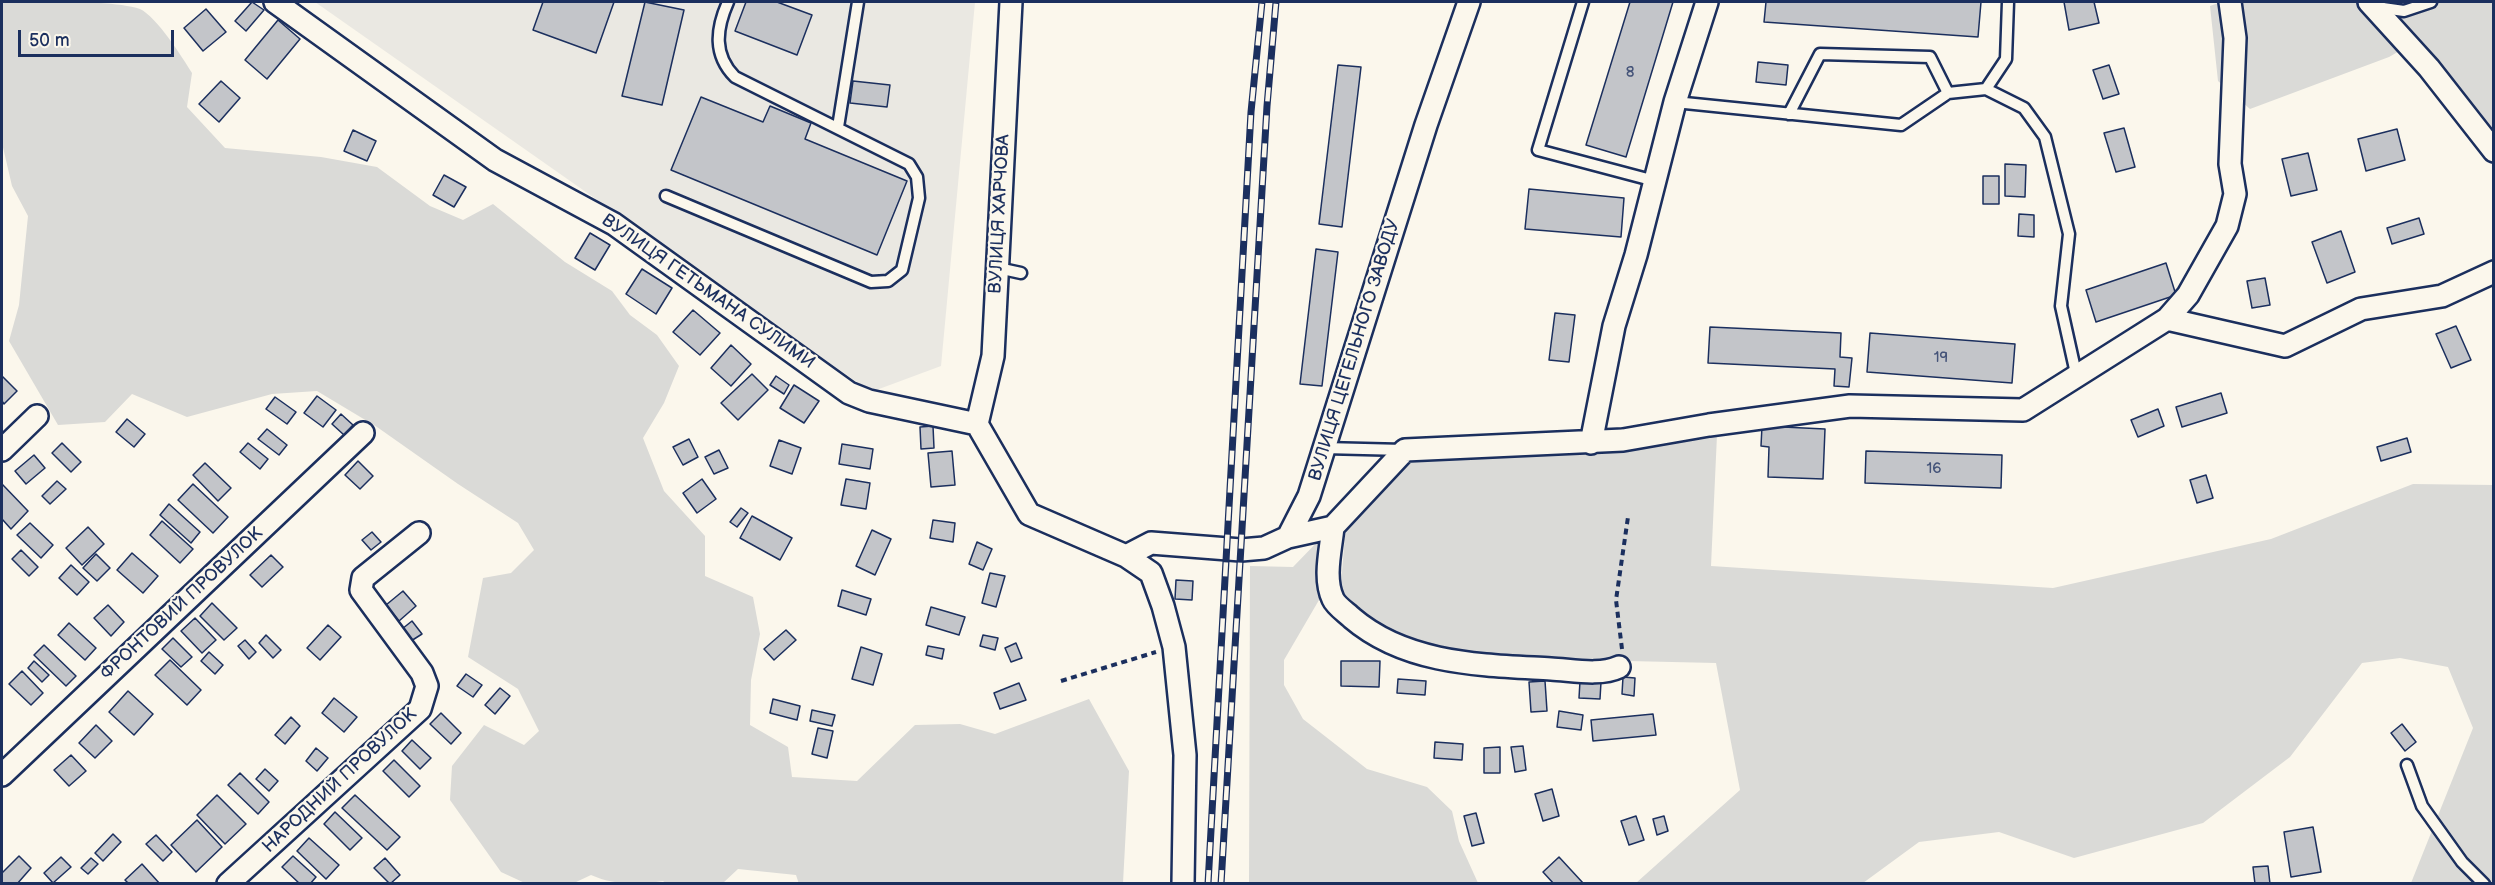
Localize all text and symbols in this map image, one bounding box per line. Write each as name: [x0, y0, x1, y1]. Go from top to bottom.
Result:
scale bar: [21, 18, 177, 56]
text: 50 m: [29, 30, 70, 51]
house number: 8: [1626, 64, 1634, 82]
street label: ВУЛИЦЯ ХАРЧОВА: [985, 134, 1015, 294]
street label: ВУЛИЦЯ ГЕТЬМАНА СУЛИМИ: [597, 210, 819, 374]
street label: ВУЛИЦЯ ЦЕГЕЛЬНОГО ЗАВОДУ: [1305, 217, 1405, 483]
house number: 19: [1934, 349, 1948, 367]
house number: 16: [1927, 460, 1941, 478]
street label: ФРОНТОВИЙ ПРОВУЛОК: [96, 523, 268, 685]
street label: НАРОДНИЙ ПРОВУЛОК: [259, 704, 421, 858]

